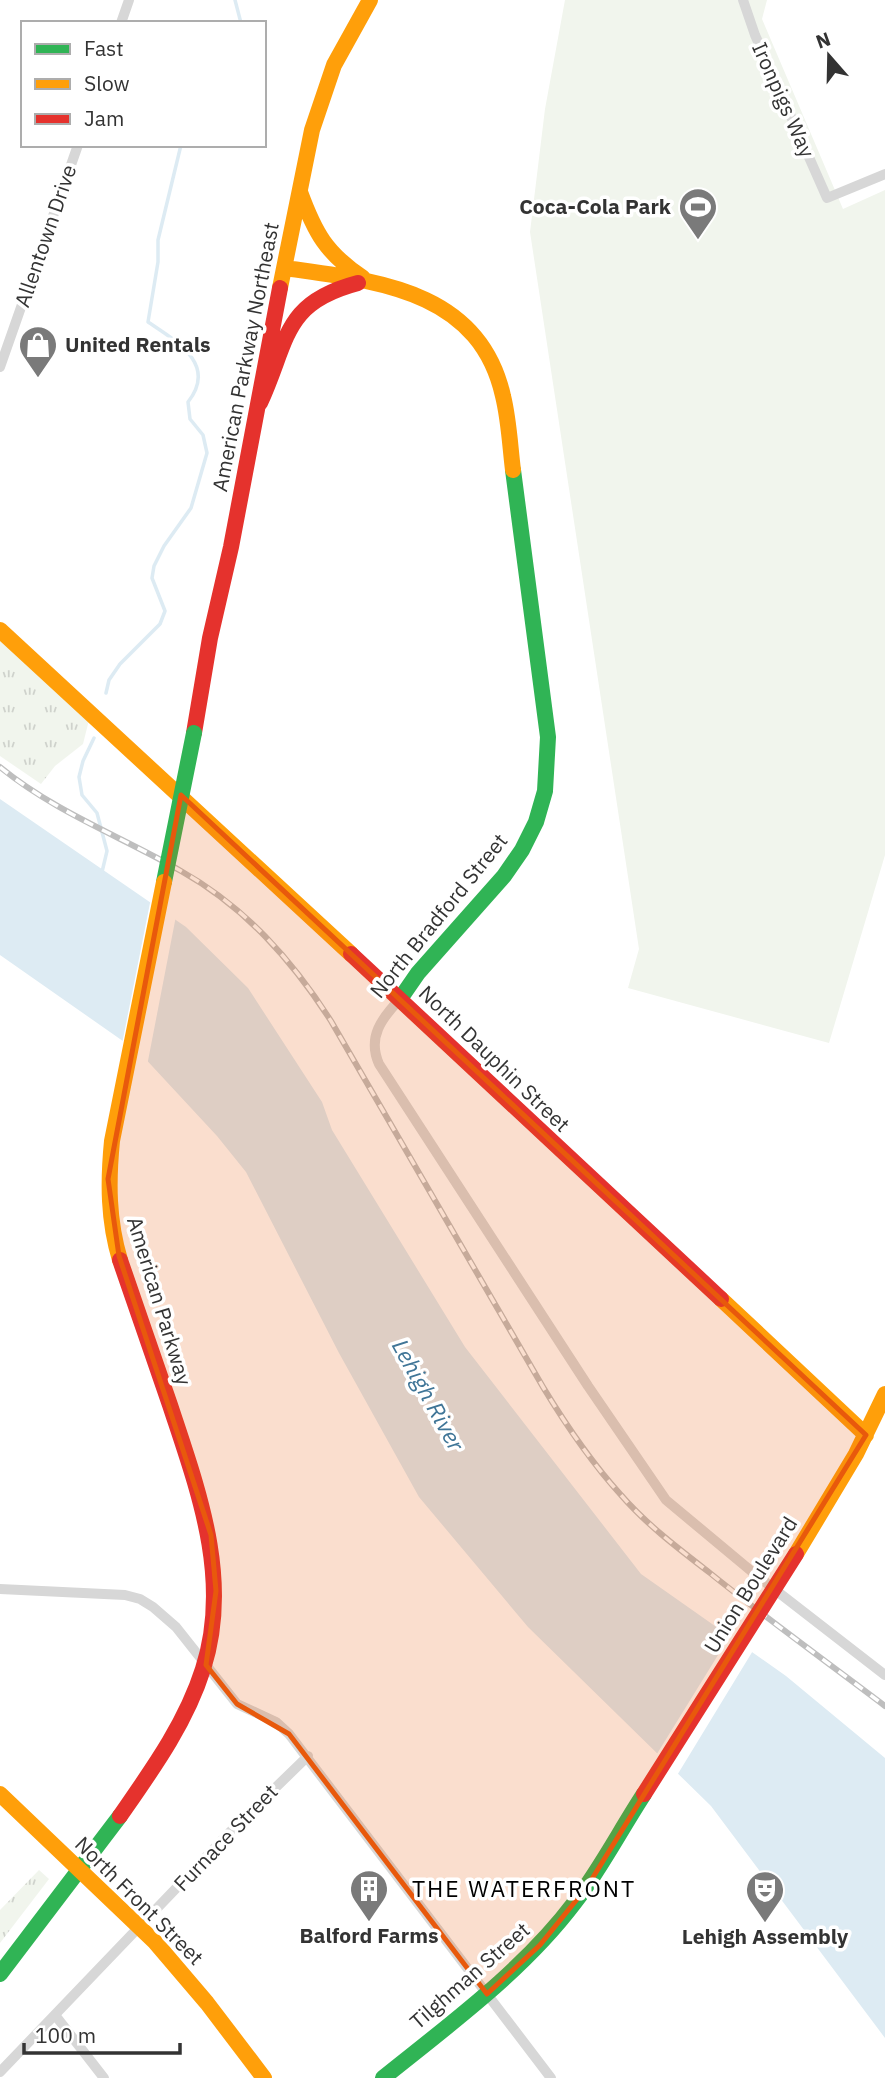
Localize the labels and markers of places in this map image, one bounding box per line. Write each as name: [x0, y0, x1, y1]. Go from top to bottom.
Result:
sports icon: Coca-Cola Park: [677, 186, 719, 241]
place label: Coca-Cola Park: [519, 192, 672, 220]
shop icon: United Rentals: [17, 324, 59, 379]
place label: United Rentals: [65, 330, 211, 358]
building icon: Balford Farms: [348, 1868, 390, 1923]
theatre icon: Lehigh Assembly: [744, 1869, 786, 1924]
place label: Balford Farms: [299, 1921, 439, 1949]
place label: Lehigh Assembly: [682, 1922, 849, 1950]

